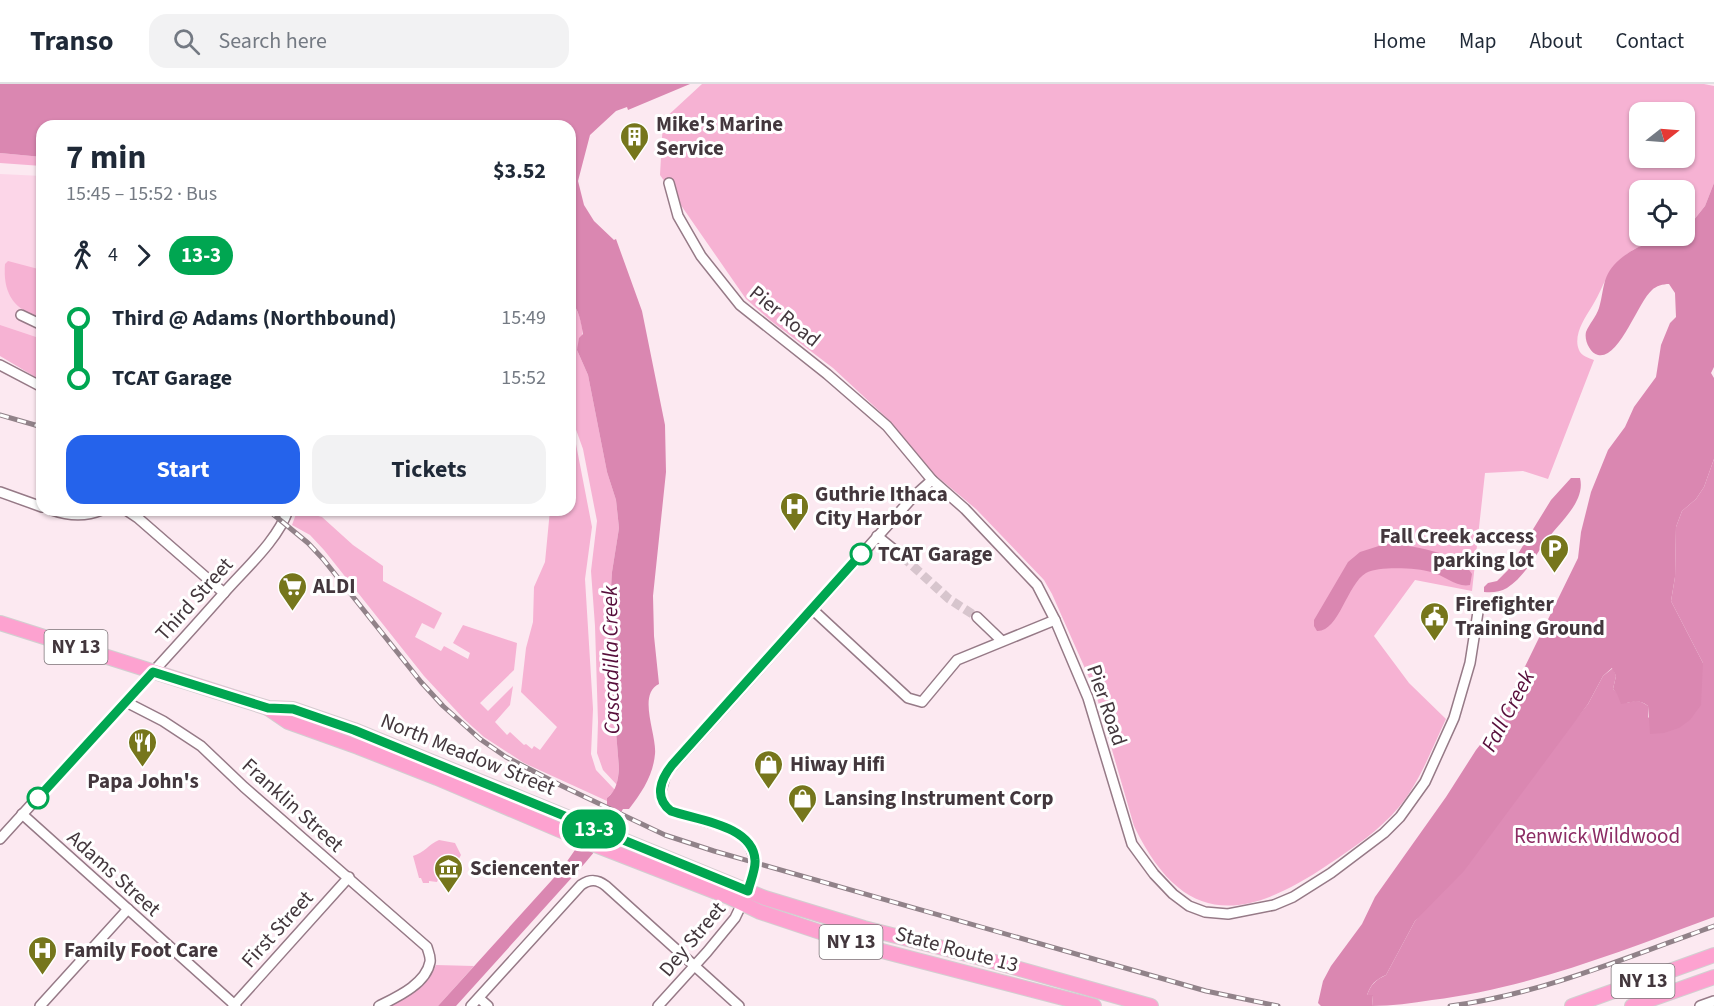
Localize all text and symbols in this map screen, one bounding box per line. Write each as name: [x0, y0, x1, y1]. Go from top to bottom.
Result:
search box: [149, 14, 569, 68]
text: Transo: [30, 21, 113, 61]
icon: search: [170, 25, 203, 58]
text: Search here: [218, 25, 327, 57]
text: Home: [1373, 26, 1426, 56]
text: Map: [1459, 26, 1497, 56]
text: About: [1530, 26, 1582, 56]
text: Contact: [1615, 26, 1684, 56]
north arrow: [1629, 102, 1695, 168]
map controls: [1629, 102, 1695, 246]
place label: Mike's Marine Service: [656, 109, 783, 163]
building icon: Mike's Marine Service: [619, 120, 651, 162]
text: 7 min: [66, 134, 146, 181]
text: $3.52: [493, 155, 546, 187]
text: 15:45 – 15:52 · Bus: [66, 180, 217, 208]
button: locate: [1629, 180, 1695, 246]
icon: walk: [66, 239, 99, 272]
icon: forward: [127, 239, 160, 272]
text: 13-3: [181, 240, 221, 270]
text: 4: [108, 241, 118, 269]
street label: Pier Road: [743, 278, 827, 354]
text: Third @ Adams (Northbound): [112, 302, 397, 334]
text: 15:49: [501, 304, 546, 332]
text: TCAT Garage: [112, 362, 232, 394]
text: 15:52: [501, 364, 546, 392]
button: Start: [66, 435, 300, 504]
button: Tickets: [312, 435, 546, 504]
place label: Guthrie Ithaca City Harbor: [815, 479, 948, 533]
hospital icon: Guthrie Ithaca City Harbor: [778, 490, 810, 532]
place label: Fall Creek access parking lot: [1380, 521, 1534, 575]
parking icon: Fall Creek access parking lot: [1539, 532, 1571, 574]
place label: TCAT Garage: [878, 539, 993, 569]
marker: TCAT Garage: [850, 543, 872, 565]
street label: Third Street: [148, 551, 240, 647]
supermarket icon: ALDI: [276, 570, 308, 612]
place label: ALDI: [312, 571, 356, 601]
water label: Cascadilla Creek: [594, 585, 628, 735]
place label: Firefighter Training Ground: [1455, 589, 1605, 643]
public building icon: Firefighter Training Ground: [1418, 600, 1450, 642]
road number: NY 13: [44, 630, 107, 664]
street label: Pier Road: [1079, 660, 1135, 750]
water label: Fall Creek: [1473, 664, 1543, 757]
street label: North Meadow Street: [376, 705, 560, 803]
restaurant icon: Papa John's: [127, 726, 159, 768]
shop icon: Hiway Hifi: [753, 748, 785, 790]
place label: Hiway Hifi: [790, 749, 885, 779]
street label: Franklin Street: [235, 751, 351, 859]
place label: Papa John's: [87, 766, 199, 796]
shop icon: Lansing Instrument Corp: [787, 782, 819, 824]
place label: Lansing Instrument Corp: [824, 783, 1053, 813]
unlabelled marker: [27, 787, 49, 809]
line badge: 13-3: [552, 810, 636, 848]
text: 13-3: [574, 814, 614, 844]
park label: Renwick Wildwood: [1514, 821, 1680, 851]
street label: Adams Street: [61, 823, 167, 923]
museum icon: Sciencenter: [433, 852, 465, 894]
place label: Sciencenter: [470, 853, 580, 883]
street label: First Street: [234, 884, 320, 974]
street label: Dey Street: [652, 895, 732, 983]
street label: State Route 13: [892, 918, 1022, 980]
road number: NY 13: [820, 925, 882, 959]
hospital icon: Family Foot Care: [27, 934, 59, 976]
place label: Family Foot Care: [64, 935, 218, 965]
road number: NY 13: [1612, 964, 1674, 998]

